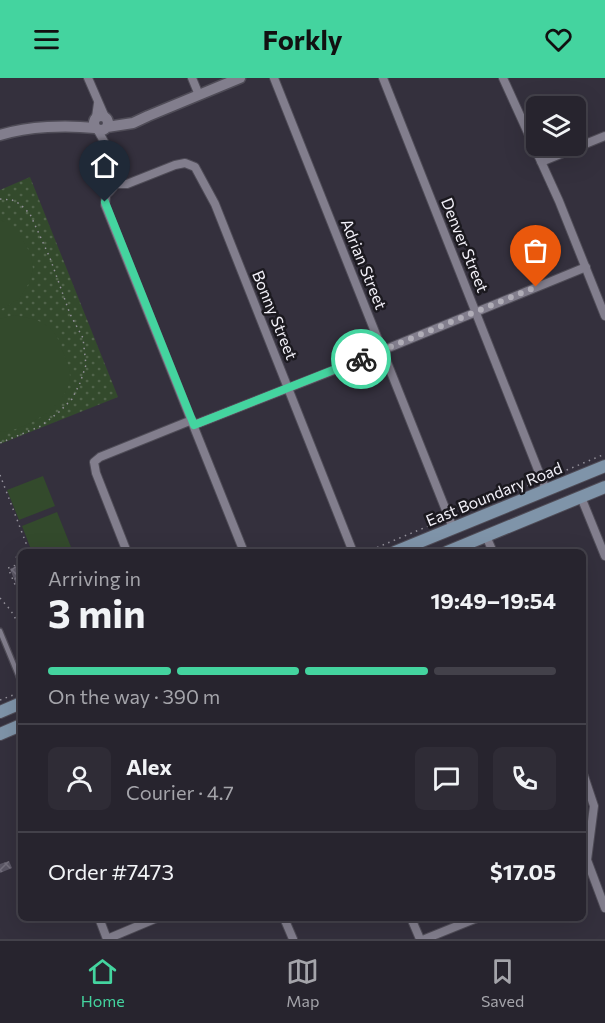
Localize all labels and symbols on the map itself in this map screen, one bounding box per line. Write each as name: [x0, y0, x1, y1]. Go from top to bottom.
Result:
pin: [79, 140, 130, 202]
street label: Denver Street: [438, 195, 493, 295]
street label: Adrian Street: [338, 216, 391, 312]
pin: [510, 225, 561, 287]
street label: Bonny Street: [249, 267, 302, 363]
courier: [331, 329, 391, 389]
street label: East Boundary Road: [423, 457, 565, 530]

